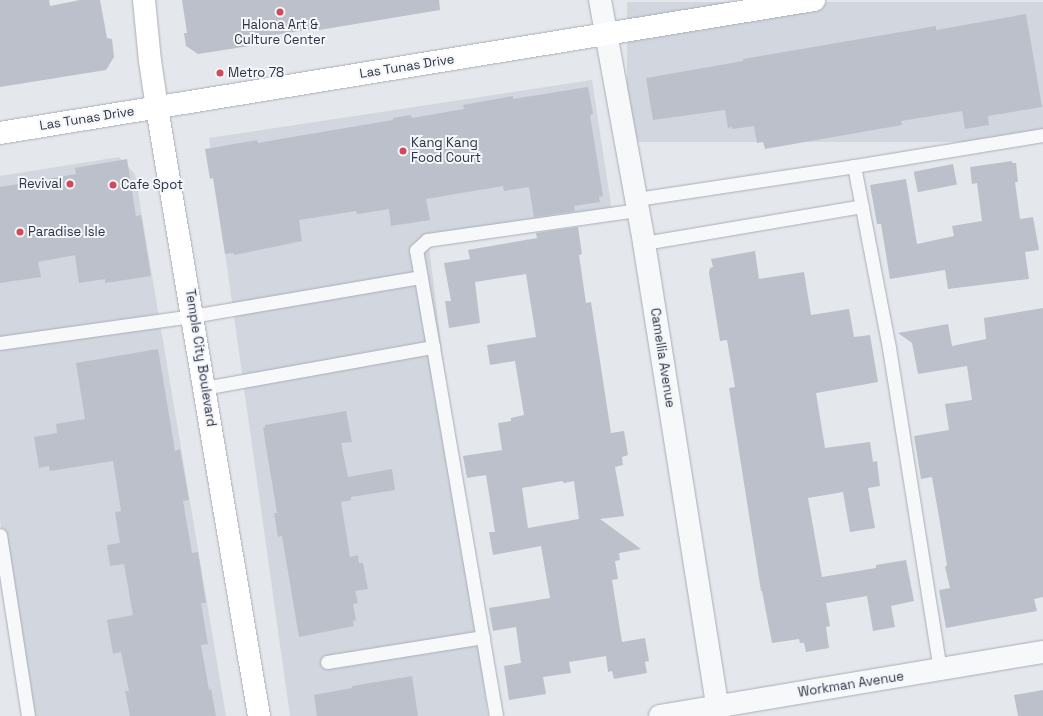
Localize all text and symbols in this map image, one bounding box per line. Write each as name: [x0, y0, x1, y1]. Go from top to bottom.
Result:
marker: Halona Art & Culture Center: [275, 7, 285, 17]
place label: Halona Art & Culture Center: [234, 18, 326, 49]
street label: Las Tunas Drive: [358, 52, 456, 82]
place label: Metro 78: [228, 65, 284, 81]
marker: Metro 78: [215, 68, 225, 78]
street label: Las Tunas Drive: [38, 104, 136, 134]
place label: Kang Kang Food Court: [411, 136, 481, 167]
marker: Kang Kang Food Court: [398, 146, 408, 156]
place label: Revival: [19, 176, 62, 192]
place label: Cafe Spot: [121, 177, 183, 193]
marker: Revival: [65, 179, 75, 189]
marker: Cafe Spot: [108, 180, 118, 190]
place label: Paradise Isle: [28, 224, 105, 240]
marker: Paradise Isle: [15, 227, 25, 237]
street label: Temple City Boulevard: [181, 288, 219, 428]
street label: Camellia Avenue: [646, 307, 678, 409]
street label: Workman Avenue: [797, 669, 905, 701]

